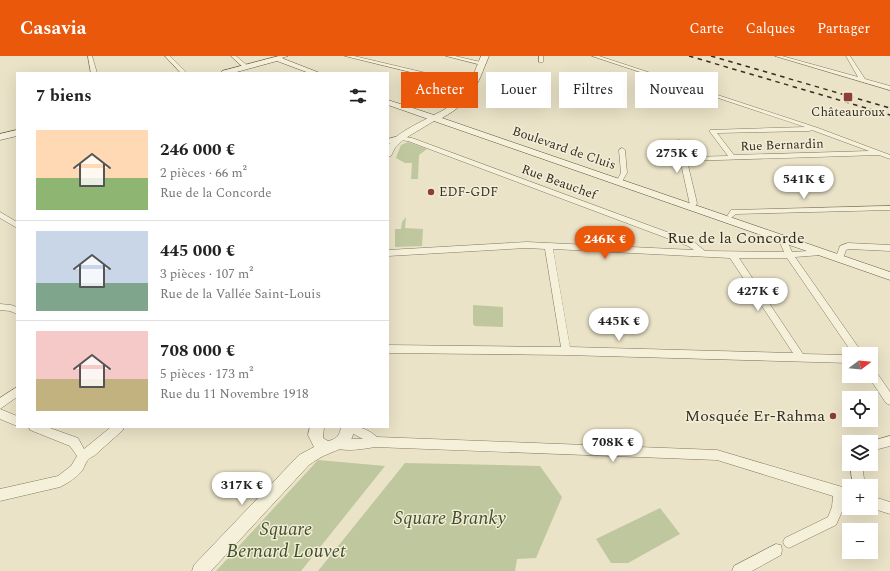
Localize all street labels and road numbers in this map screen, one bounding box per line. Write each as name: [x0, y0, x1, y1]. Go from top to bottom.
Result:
street label: Boulevard de Cluis: [509, 121, 619, 175]
street label: Rue Bernardin: [740, 134, 824, 156]
street label: Rue Beauchef: [519, 159, 601, 205]
street label: Rue de la Concorde: [667, 226, 805, 250]

